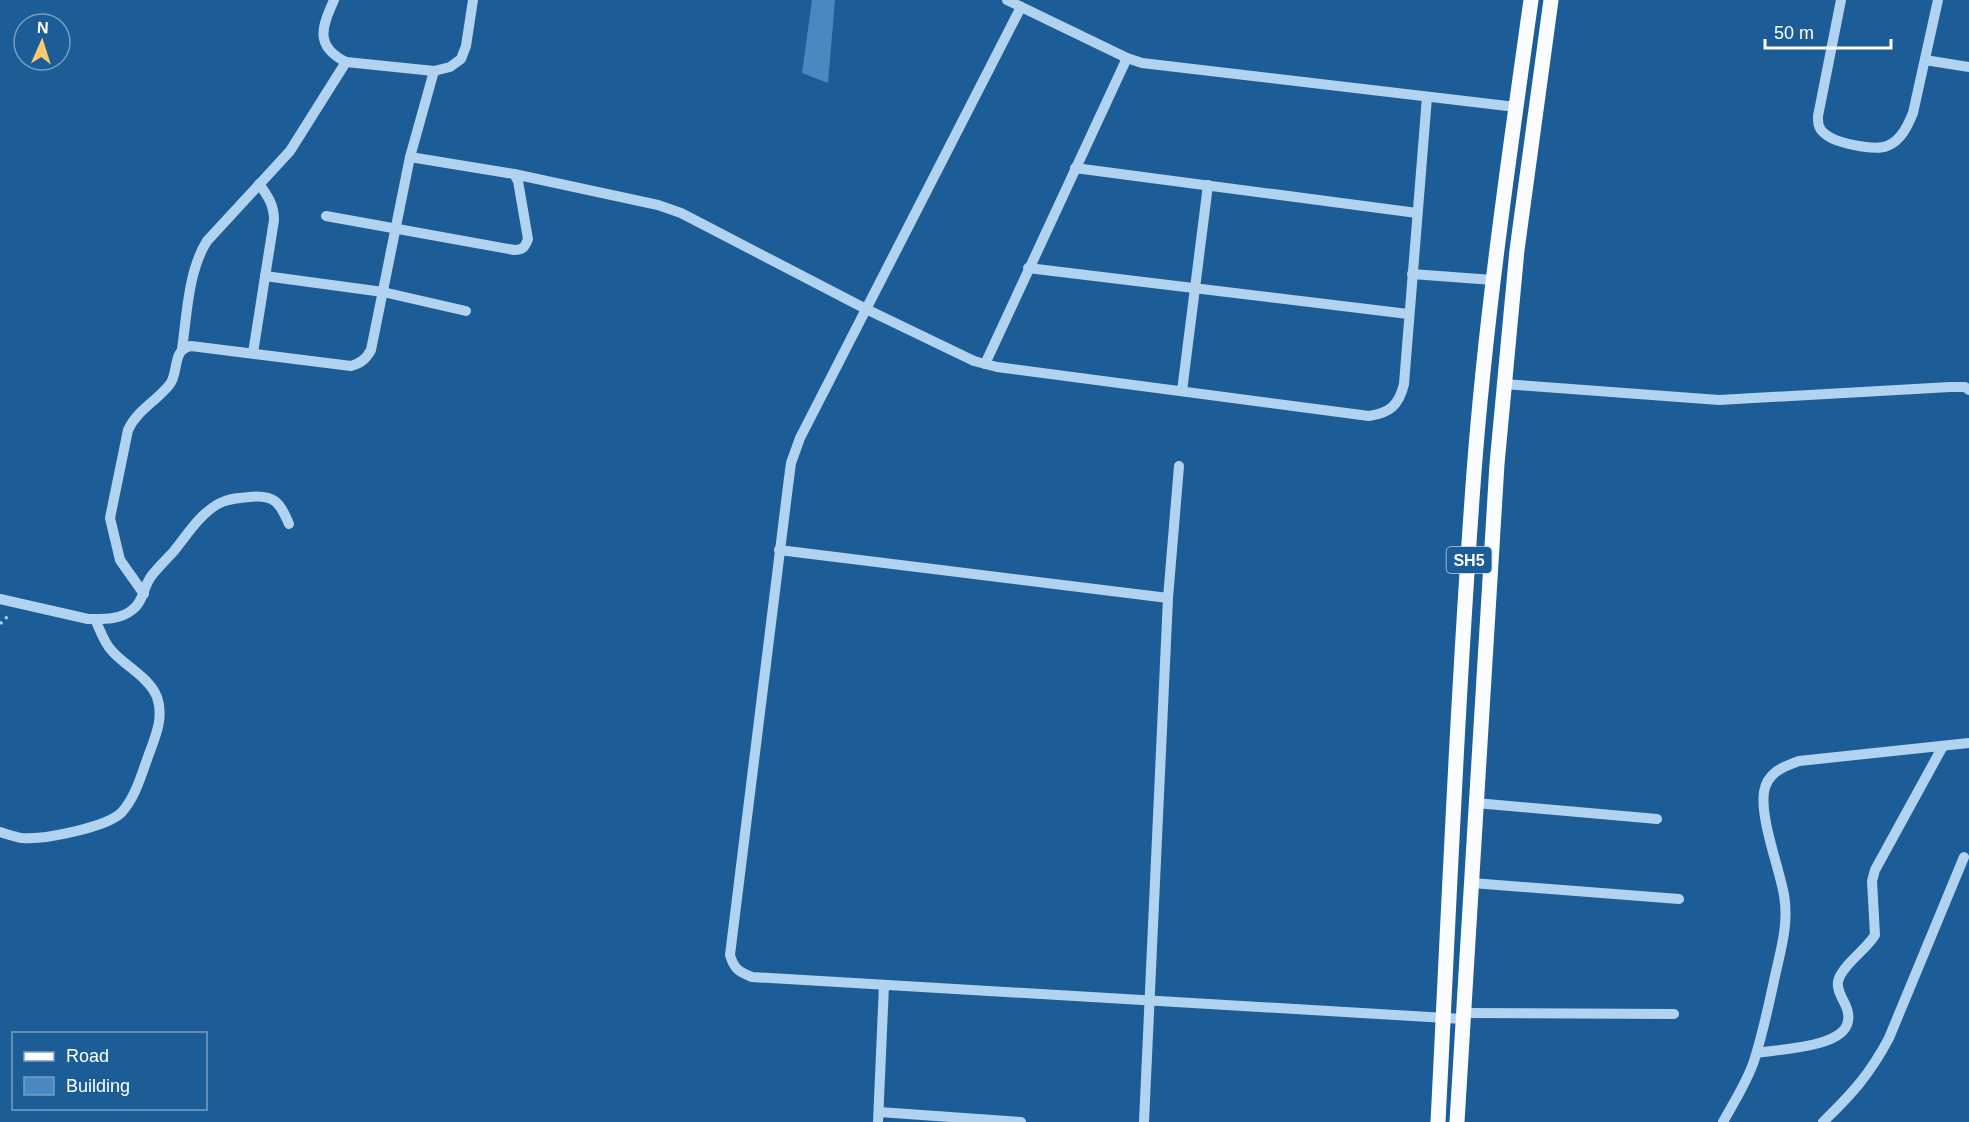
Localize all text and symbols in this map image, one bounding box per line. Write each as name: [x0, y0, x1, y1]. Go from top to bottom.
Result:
north arrow: [12, 12, 72, 72]
scale bar: [1765, 12, 1891, 50]
text: N: [37, 19, 49, 36]
text: 50 m: [1774, 23, 1814, 43]
road number: SH5: [1446, 547, 1492, 573]
legend: [12, 1032, 207, 1110]
text: Road: [66, 1046, 109, 1066]
text: Building: [66, 1076, 130, 1096]

